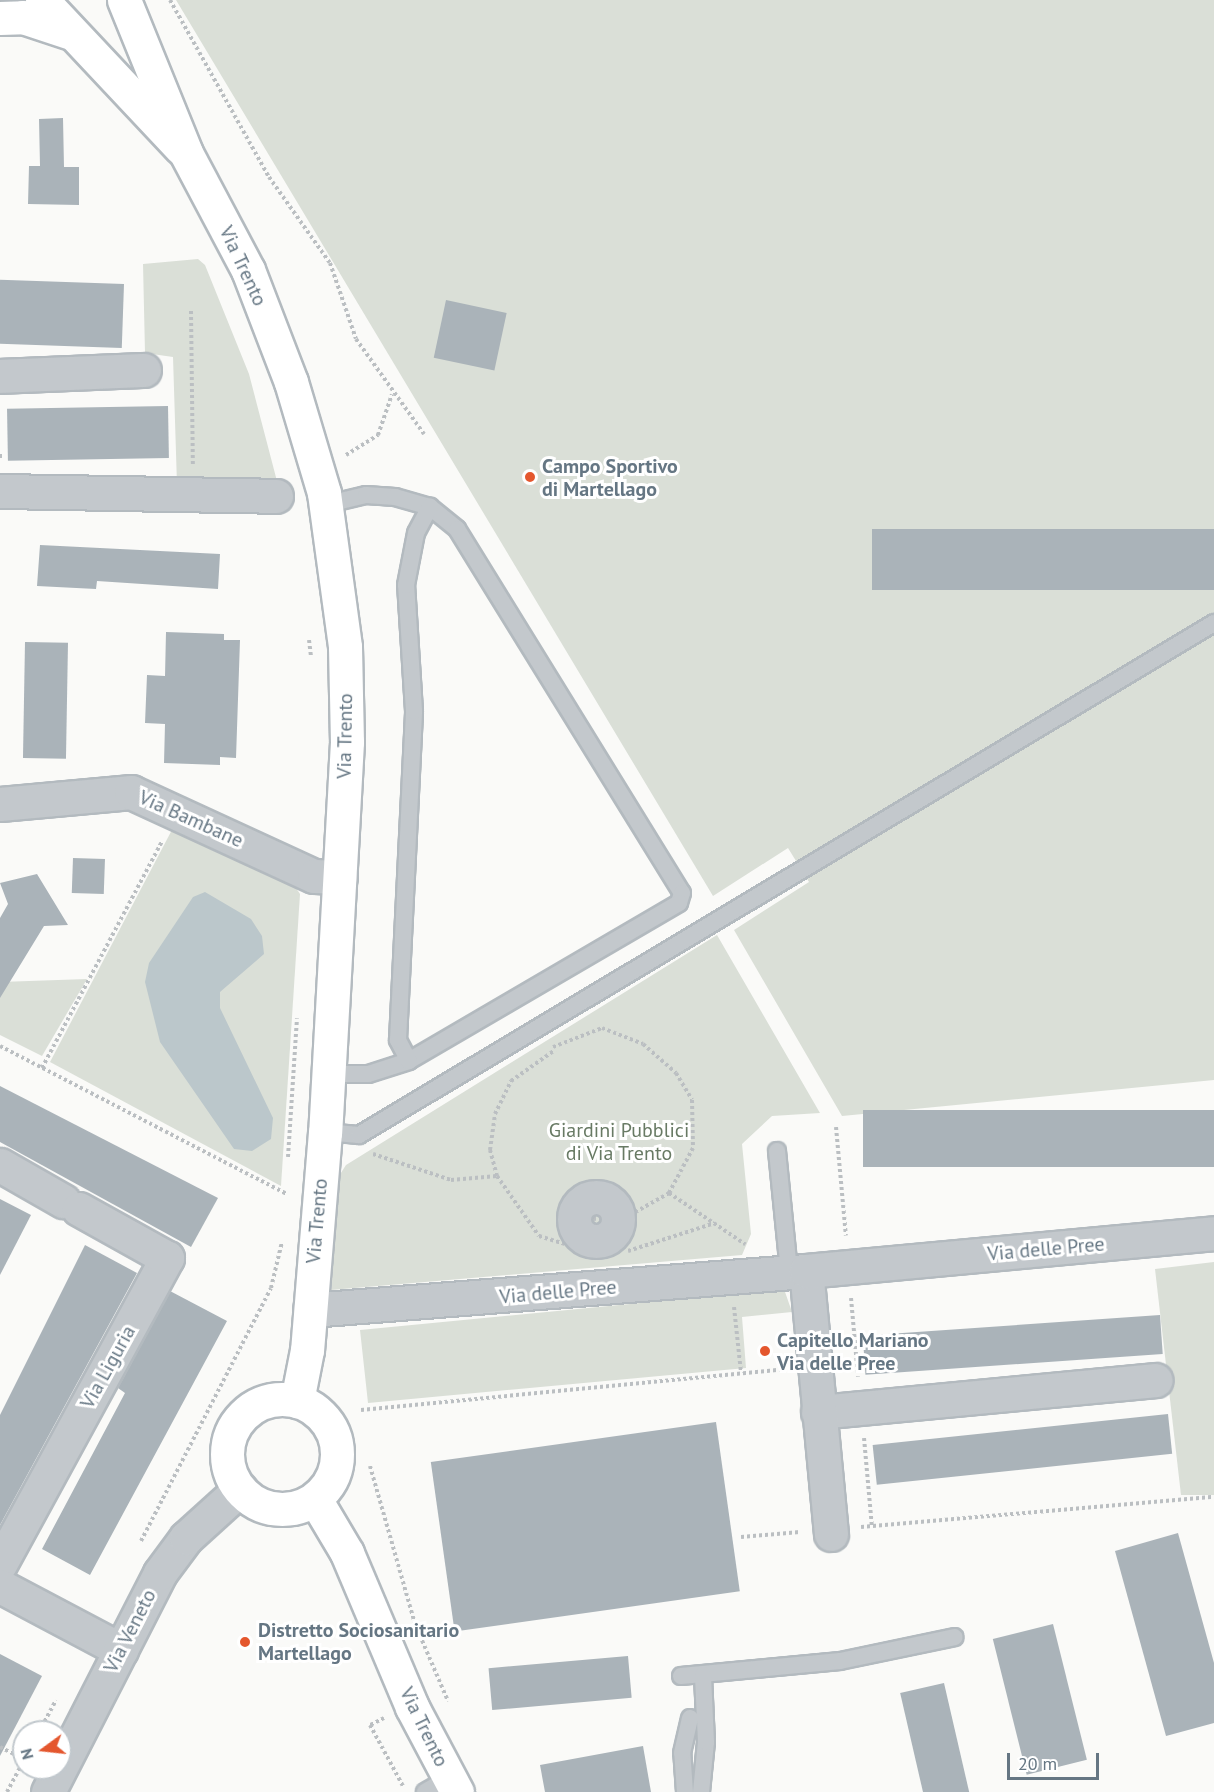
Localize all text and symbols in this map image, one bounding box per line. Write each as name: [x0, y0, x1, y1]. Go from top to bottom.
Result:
street label: Via Trento: [214, 222, 272, 310]
place label: Campo Sportivo di Martellago: [542, 454, 678, 501]
marker: Campo Sportivo di Martellago: [523, 470, 537, 484]
street label: Via Trento: [332, 693, 358, 779]
street label: Via Bambane: [135, 785, 247, 853]
park label: Giardini Pubblici di Via Trento: [549, 1118, 689, 1165]
street label: Via Trento: [301, 1177, 333, 1265]
street label: Via delle Pree: [986, 1232, 1106, 1266]
street label: Via delle Pree: [498, 1275, 618, 1309]
street label: Via Liguria: [75, 1321, 141, 1413]
place label: Capitello Mariano Via delle Pree: [777, 1328, 929, 1375]
marker: Capitello Mariano Via delle Pree: [758, 1344, 772, 1358]
street label: Via Veneto: [99, 1585, 161, 1677]
place label: Distretto Sociosanitario Martellago: [258, 1618, 459, 1665]
marker: Distretto Sociosanitario Martellago: [236, 1633, 254, 1651]
street label: Via Trento: [394, 1683, 454, 1771]
north arrow: [12, 1720, 72, 1780]
scale bar: [1010, 1741, 1102, 1779]
text: N: [16, 1746, 38, 1762]
text: 20 m: [1018, 1752, 1057, 1775]

